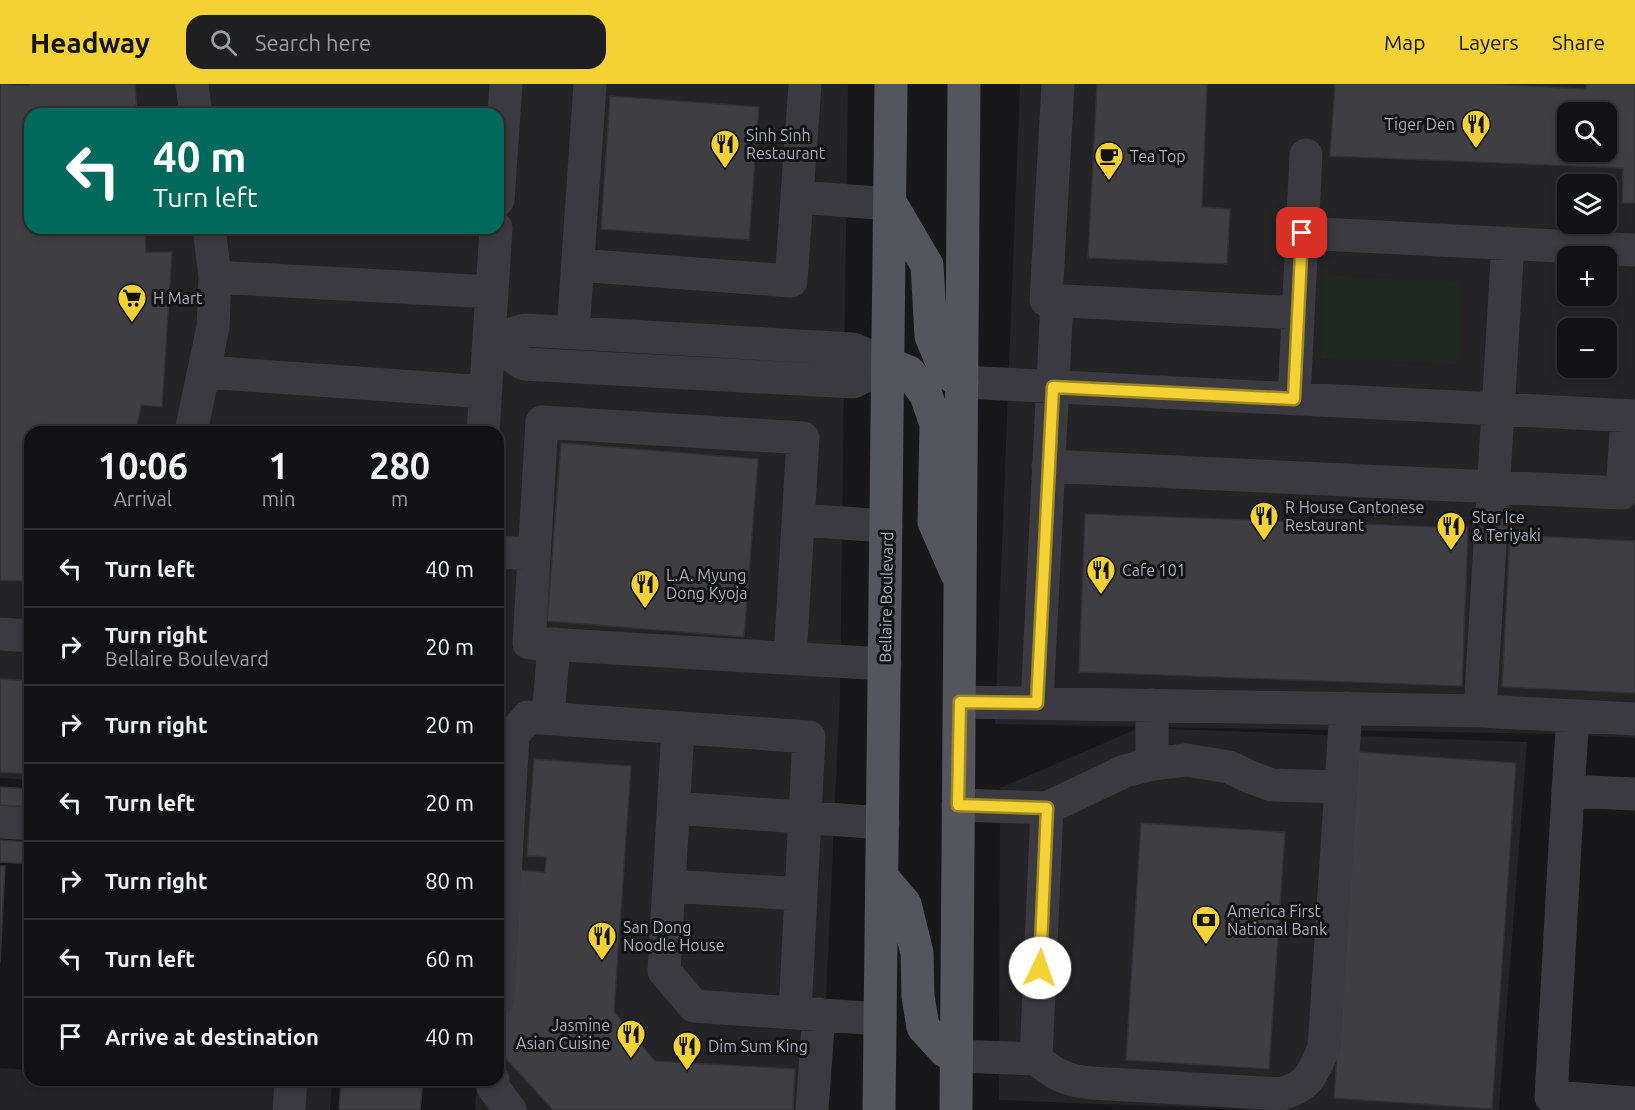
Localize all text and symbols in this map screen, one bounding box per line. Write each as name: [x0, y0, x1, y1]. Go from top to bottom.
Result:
search box: [186, 15, 606, 69]
icon: search: [207, 26, 240, 59]
text: Headway: [30, 27, 150, 58]
text: Search here: [255, 30, 371, 55]
text: Map: [1384, 30, 1425, 54]
text: Layers: [1458, 30, 1519, 54]
text: Share: [1552, 30, 1605, 54]
map controls: [1557, 102, 1617, 378]
button: search: [1557, 102, 1617, 162]
restaurant icon: Tiger Den: [1460, 108, 1492, 150]
place label: Tiger Den: [1385, 115, 1455, 133]
place label: Sinh Sinh Restaurant: [746, 126, 826, 162]
restaurant icon: Sinh Sinh Restaurant: [709, 128, 741, 170]
icon: left: [54, 132, 132, 210]
text: 40 m: [153, 133, 247, 180]
cafe icon: Tea Top: [1093, 140, 1125, 182]
place label: Tea Top: [1130, 147, 1186, 165]
button: layers: [1557, 174, 1617, 234]
text: Turn left: [153, 182, 257, 212]
pin: [1276, 207, 1327, 258]
icon: arrive: [1285, 216, 1318, 249]
button: +: [1557, 246, 1617, 306]
supermarket icon: H Mart: [116, 282, 148, 324]
place label: H Mart: [153, 289, 203, 307]
button: −: [1557, 318, 1617, 378]
text: 10:06: [98, 445, 188, 486]
text: 1: [268, 445, 289, 486]
text: 280: [369, 445, 430, 486]
text: Arrival: [114, 487, 172, 510]
text: min: [262, 487, 295, 510]
text: m: [391, 487, 408, 510]
place label: R House Cantonese Restaurant: [1285, 498, 1424, 534]
restaurant icon: R House Cantonese Restaurant: [1248, 500, 1280, 542]
place label: Star Ice & Teriyaki: [1472, 508, 1541, 544]
restaurant icon: Star Ice & Teriyaki: [1435, 510, 1467, 552]
street label: Bellaire Boulevard: [876, 531, 896, 663]
icon: left: [54, 552, 87, 585]
restaurant icon: Cafe 101: [1085, 554, 1117, 596]
text: Turn left: [105, 556, 195, 581]
text: 40 m: [425, 556, 474, 581]
place label: Cafe 101: [1122, 561, 1186, 579]
place label: L.A. Myung Dong Kyoja: [666, 566, 747, 602]
restaurant icon: L.A. Myung Dong Kyoja: [629, 568, 661, 610]
text: Turn right: [105, 622, 207, 647]
icon: right: [54, 630, 87, 663]
text: 20 m: [425, 634, 474, 659]
text: Bellaire Boulevard: [105, 647, 269, 670]
icon: right: [54, 708, 87, 741]
text: Turn right: [105, 712, 207, 737]
text: 20 m: [425, 712, 474, 737]
icon: left: [54, 786, 87, 819]
text: Turn left: [105, 790, 195, 815]
text: 20 m: [425, 790, 474, 815]
icon: right: [54, 864, 87, 897]
text: Turn right: [105, 868, 207, 893]
text: 80 m: [425, 868, 474, 893]
place label: America First National Bank: [1227, 902, 1327, 938]
bank icon: America First National Bank: [1190, 904, 1222, 946]
place label: San Dong Noodle House: [623, 918, 725, 954]
restaurant icon: San Dong Noodle House: [586, 920, 618, 962]
position arrow: [1008, 936, 1072, 1000]
icon: left: [54, 942, 87, 975]
text: Turn left: [105, 946, 195, 971]
text: 60 m: [425, 946, 474, 971]
place label: Jasmine Asian Cuisine: [516, 1016, 610, 1052]
restaurant icon: Jasmine Asian Cuisine: [615, 1018, 647, 1060]
icon: arrive: [54, 1020, 87, 1053]
text: Arrive at destination: [105, 1024, 319, 1049]
text: 40 m: [425, 1024, 474, 1049]
restaurant icon: Dim Sum King: [671, 1030, 703, 1072]
place label: Dim Sum King: [708, 1037, 808, 1055]

